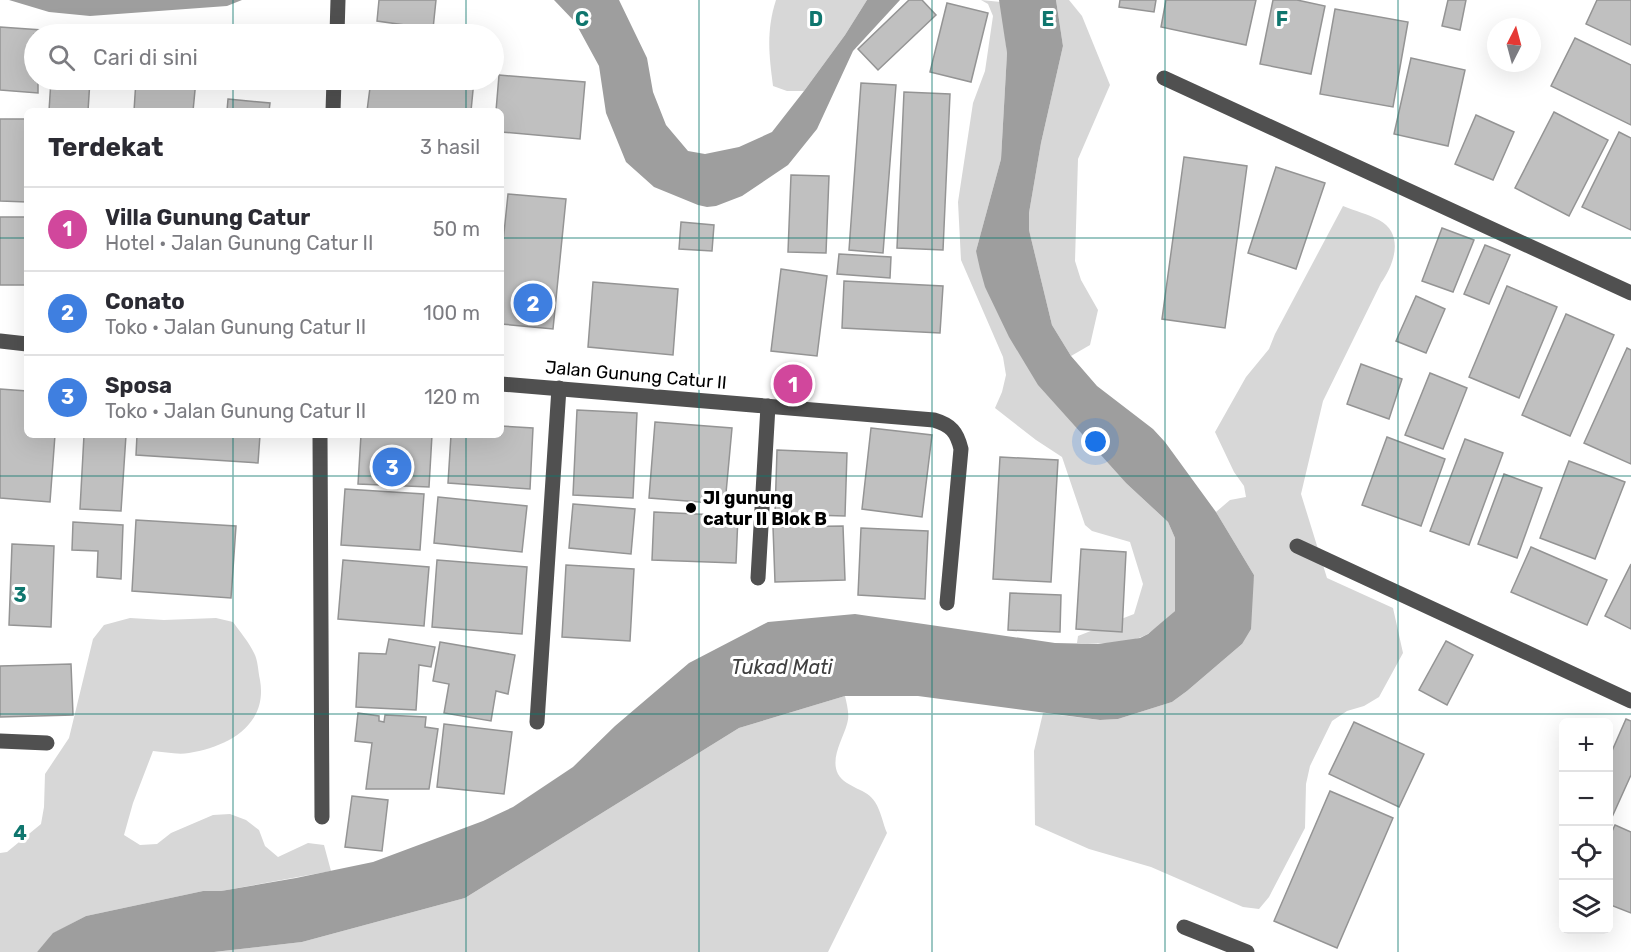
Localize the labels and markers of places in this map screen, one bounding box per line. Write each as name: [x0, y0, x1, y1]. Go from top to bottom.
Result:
pin: 2: [514, 280, 552, 326]
pin: 1: [774, 362, 812, 406]
pin: 3: [372, 444, 412, 490]
place label: Jl gunung catur II Blok B: [703, 487, 827, 530]
marker: Jl gunung catur II Blok B: [684, 501, 698, 515]

